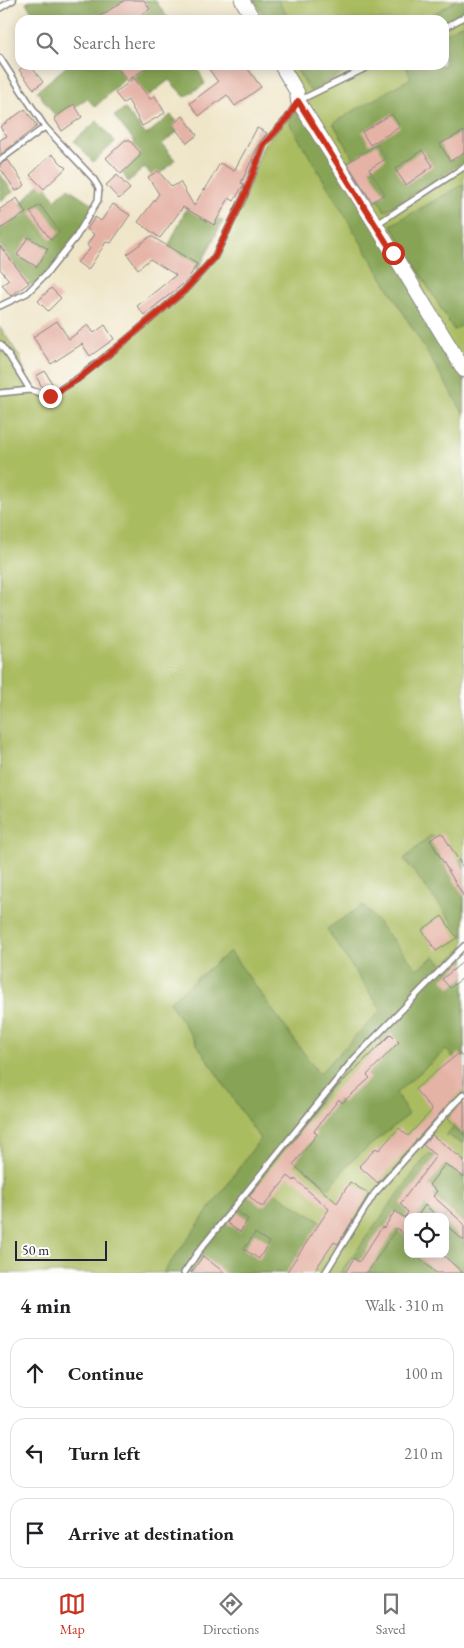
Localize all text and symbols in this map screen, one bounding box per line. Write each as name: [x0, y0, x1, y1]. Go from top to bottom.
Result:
search box: [15, 15, 449, 70]
icon: search: [33, 29, 61, 57]
text: Search here: [73, 30, 155, 55]
route start: [382, 242, 405, 265]
route end: [39, 385, 62, 408]
map controls: [404, 1213, 449, 1258]
button: locate: [404, 1213, 449, 1258]
scale bar: [15, 1238, 108, 1261]
text: 50 m: [22, 1241, 49, 1259]
text: 4 min: [20, 1292, 71, 1319]
text: Walk · 310 m: [365, 1295, 444, 1316]
icon: ahead: [21, 1359, 49, 1387]
text: Continue: [68, 1361, 143, 1386]
text: 100 m: [404, 1363, 443, 1384]
icon: left: [21, 1439, 49, 1467]
text: Turn left: [68, 1441, 140, 1466]
text: 210 m: [404, 1443, 443, 1464]
icon: arrive: [21, 1519, 49, 1547]
text: Arrive at destination: [68, 1521, 234, 1546]
tab: Map: [58, 1590, 86, 1638]
tab: Directions: [203, 1590, 259, 1638]
tab: Saved: [376, 1590, 406, 1638]

